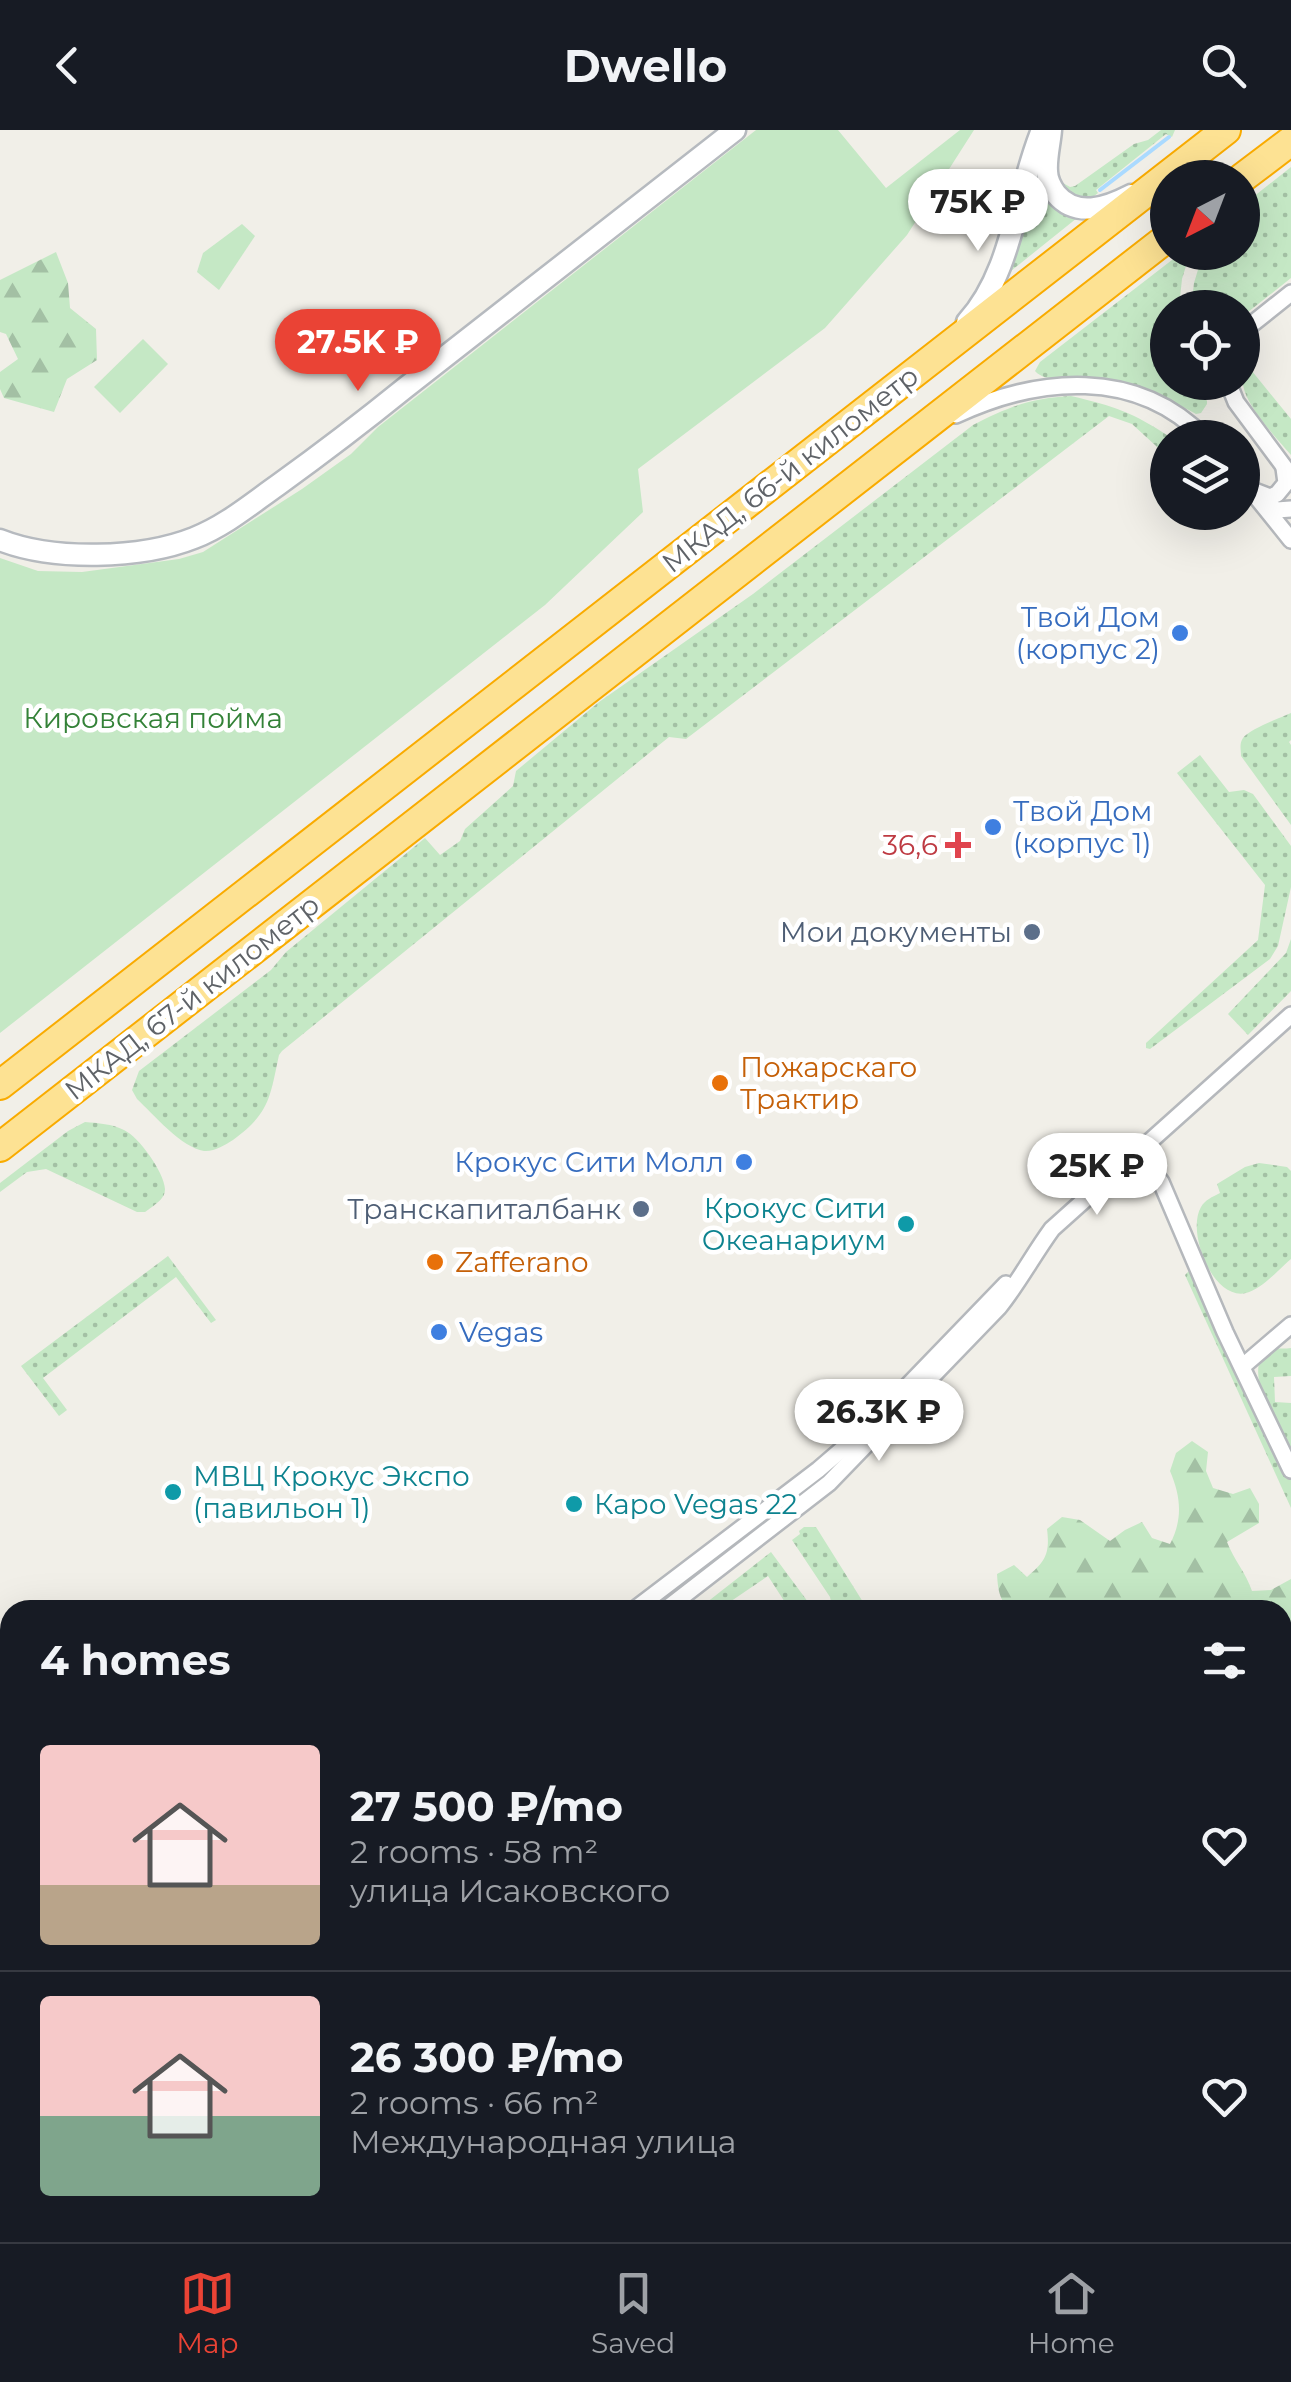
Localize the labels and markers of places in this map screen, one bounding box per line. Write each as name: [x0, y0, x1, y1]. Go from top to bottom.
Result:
pin: 75K ₽: [908, 169, 1048, 254]
pin: 27.5K ₽: [266, 309, 450, 394]
place label: Твой Дом (корпус 2): [1016, 600, 1160, 666]
marker: Твой Дом (корпус 2): [1169, 622, 1191, 644]
place label: Твой Дом (корпус 1): [1013, 794, 1152, 860]
marker: Твой Дом (корпус 1): [982, 816, 1004, 838]
place label: 36,6: [882, 828, 938, 862]
marker: 36,6: [947, 834, 969, 856]
place label: Мои документы: [780, 915, 1012, 949]
marker: Мои документы: [1021, 921, 1043, 943]
place label: Пожарскаго Трактир: [740, 1050, 917, 1116]
marker: Пожарскаго Трактир: [709, 1072, 731, 1094]
pin: 25K ₽: [1027, 1133, 1167, 1218]
place label: Крокус Сити Молл: [454, 1145, 724, 1179]
marker: Крокус Сити Молл: [733, 1151, 755, 1173]
place label: Крокус Сити Океанариум: [702, 1191, 886, 1257]
place label: Транскапиталбанк: [347, 1192, 621, 1226]
marker: Транскапиталбанк: [630, 1198, 652, 1220]
marker: Крокус Сити Океанариум: [895, 1213, 917, 1235]
place label: Zafferano: [455, 1245, 589, 1279]
marker: Zafferano: [424, 1251, 446, 1273]
place label: Vegas: [459, 1315, 543, 1349]
marker: Vegas: [428, 1321, 450, 1343]
pin: 26.3K ₽: [787, 1379, 971, 1464]
place label: МВЦ Крокус Экспо (павильон 1): [193, 1459, 470, 1525]
marker: МВЦ Крокус Экспо (павильон 1): [162, 1481, 184, 1503]
place label: Каро Vegas 22: [594, 1487, 797, 1521]
marker: Каро Vegas 22: [563, 1493, 585, 1515]

